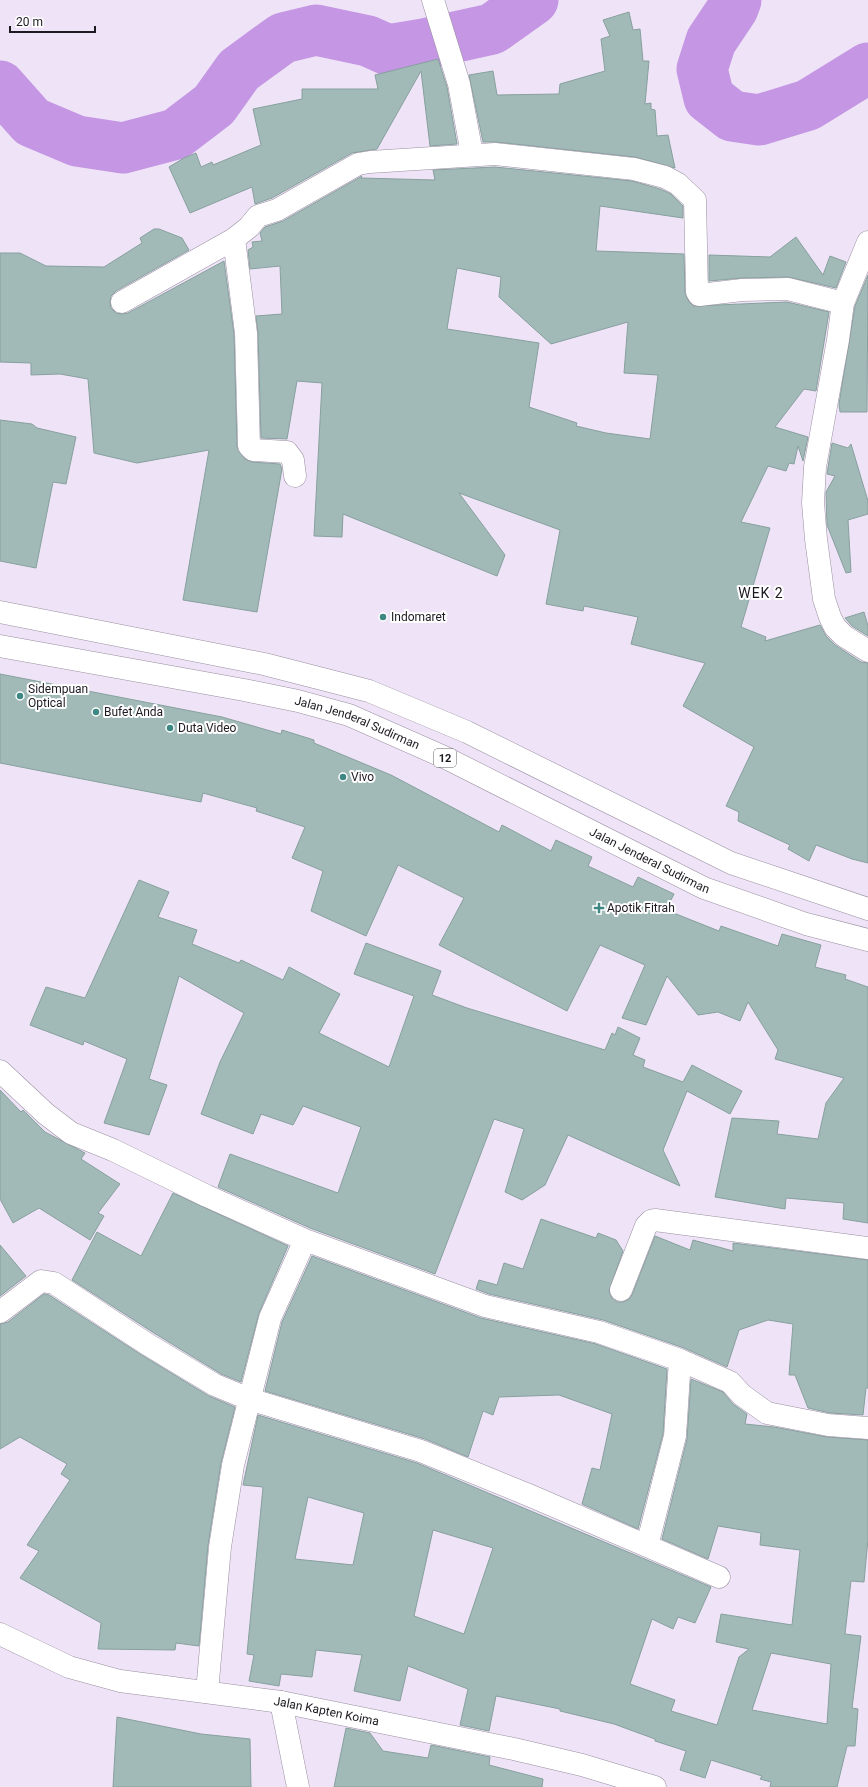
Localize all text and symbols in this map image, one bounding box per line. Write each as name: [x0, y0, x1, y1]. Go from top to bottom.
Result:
scale bar: [10, 8, 95, 34]
text: 20 m: [16, 15, 43, 29]
district label: WEK 2: [738, 585, 784, 601]
place label: Indomaret: [391, 610, 446, 624]
marker: Indomaret: [378, 612, 388, 622]
place label: Sidempuan Optical: [28, 682, 88, 710]
marker: Sidempuan Optical: [15, 691, 25, 701]
street label: Jalan Jenderal Sudirman: [293, 693, 422, 752]
place label: Bufet Anda: [104, 705, 163, 719]
marker: Bufet Anda: [91, 707, 101, 717]
place label: Duta Video: [178, 721, 237, 735]
marker: Duta Video: [165, 723, 175, 733]
road number: 12: [434, 749, 456, 767]
place label: Vivo: [351, 770, 374, 784]
marker: Vivo: [338, 772, 348, 782]
street label: Jalan Jenderal Sudirman: [587, 825, 711, 896]
place label: Apotik Fitrah: [607, 901, 675, 915]
marker: Apotik Fitrah: [594, 903, 604, 913]
street label: Jalan Kapten Koima: [273, 1694, 380, 1729]

